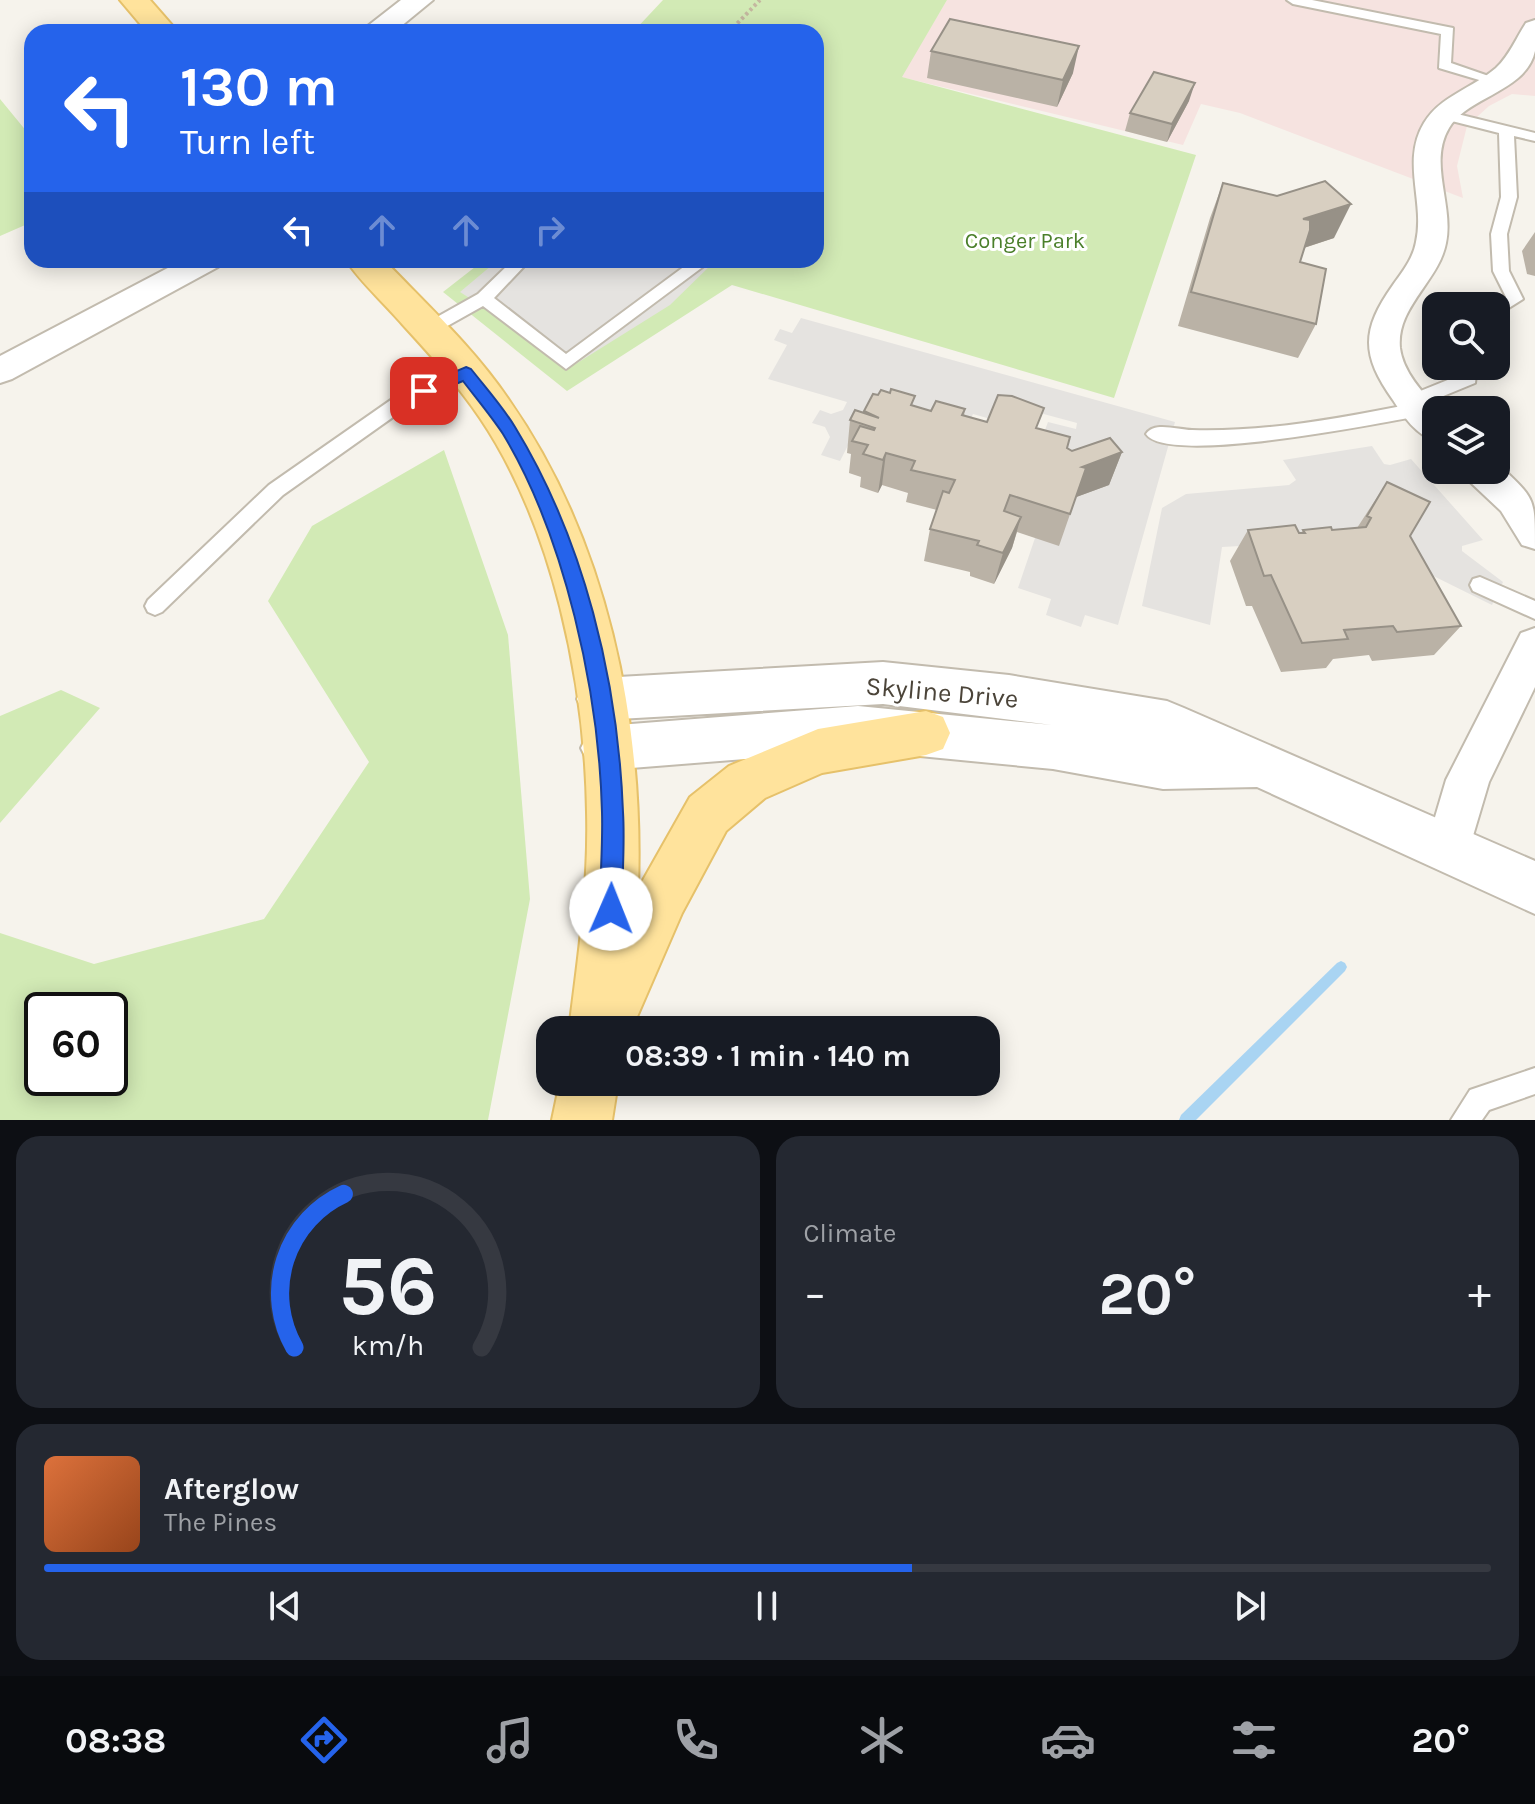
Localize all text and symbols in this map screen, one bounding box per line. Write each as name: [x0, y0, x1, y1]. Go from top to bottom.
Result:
text: 130 m: [180, 54, 338, 119]
icon: left: [48, 56, 152, 160]
text: Turn left: [180, 121, 315, 163]
icon: left: [276, 208, 320, 252]
icon: ahead: [360, 208, 404, 252]
icon: ahead: [444, 208, 488, 252]
icon: right: [528, 208, 572, 252]
park label: Conger Park: [965, 228, 1085, 254]
map controls: [1422, 292, 1510, 484]
button: search: [1422, 292, 1510, 380]
pin: [390, 357, 458, 425]
icon: arrive: [402, 369, 446, 413]
button: layers: [1422, 396, 1510, 484]
street label: Skyline Drive: [864, 670, 1020, 715]
position arrow: [569, 867, 653, 951]
speed limit sign: 60: [24, 992, 128, 1096]
text: 08:39 · 1 min · 140 m: [625, 1038, 911, 1074]
text: Climate: [804, 1218, 896, 1249]
text: 56: [338, 1238, 437, 1335]
text: 20°: [1098, 1259, 1196, 1329]
text: −: [804, 1268, 827, 1319]
text: +: [1468, 1268, 1491, 1319]
text: km/h: [352, 1329, 424, 1362]
text: Afterglow: [164, 1471, 299, 1507]
text: The Pines: [164, 1507, 277, 1538]
icon: previous: [263, 1584, 307, 1628]
icon: pause: [745, 1584, 789, 1628]
icon: next: [1228, 1584, 1272, 1628]
icon: directions: [296, 1712, 352, 1768]
icon: music: [482, 1712, 538, 1768]
icon: phone: [668, 1712, 724, 1768]
icon: climate: [854, 1712, 910, 1768]
icon: car: [1040, 1712, 1096, 1768]
icon: filters: [1226, 1712, 1282, 1768]
text: 08:38: [65, 1719, 166, 1761]
text: 20°: [1411, 1719, 1470, 1761]

